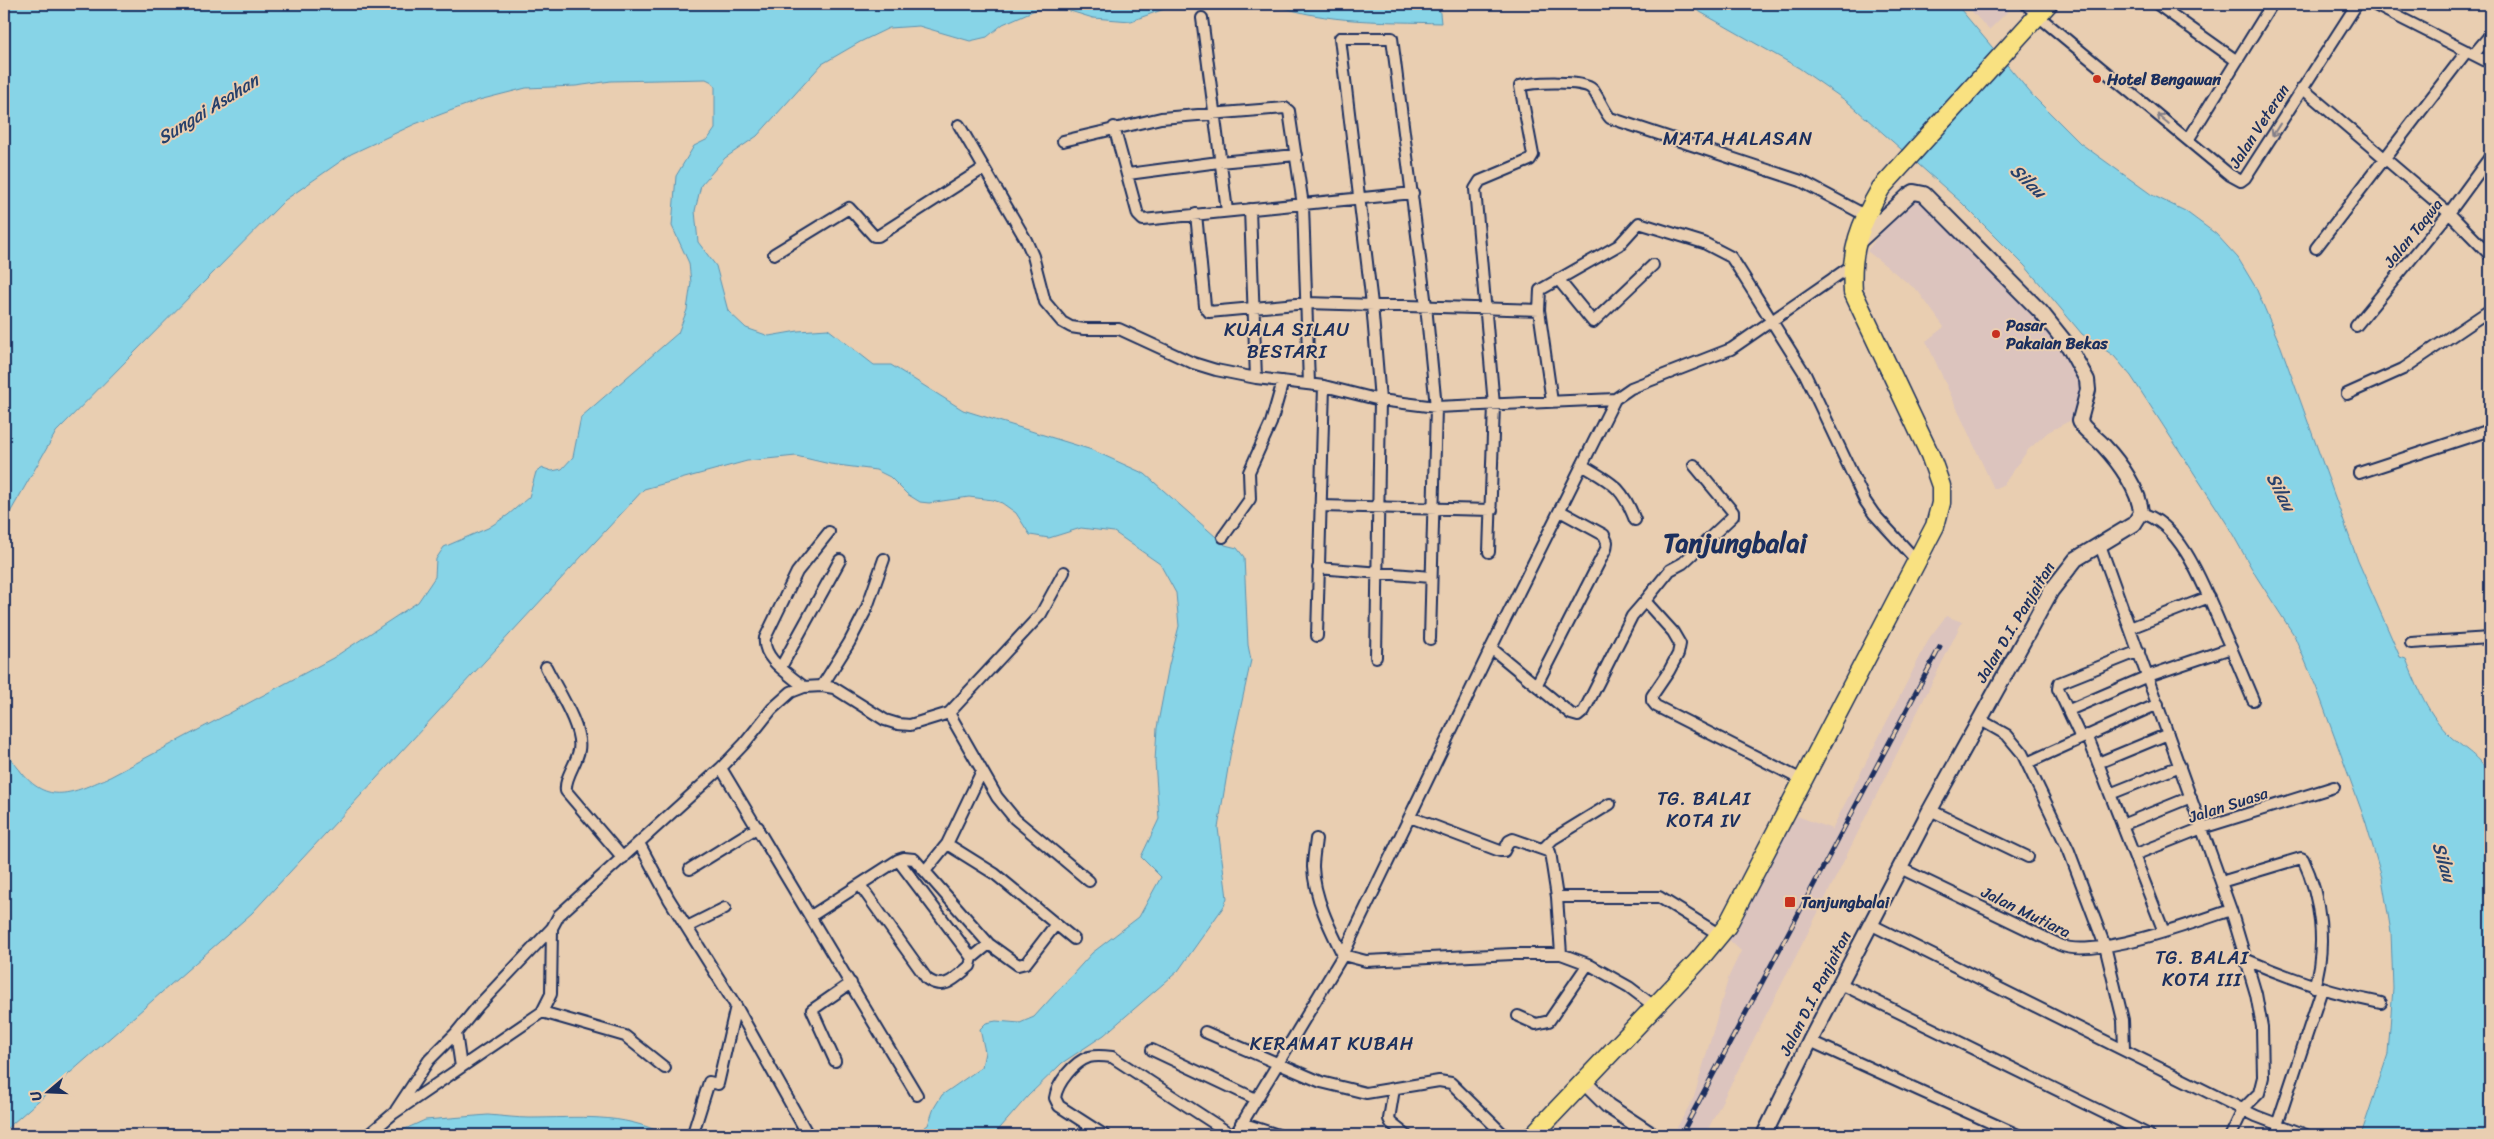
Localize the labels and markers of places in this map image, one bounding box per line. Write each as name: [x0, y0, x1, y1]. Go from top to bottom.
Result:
place label: Hotel Bengawan: [2106, 65, 2221, 94]
marker: Hotel Bengawan: [2091, 73, 2103, 85]
place label: Pasar Pakaian Bekas: [2006, 311, 2108, 358]
marker: Pasar Pakaian Bekas: [1990, 328, 2002, 340]
place label: Tanjungbalai: [1801, 888, 1891, 917]
marker: Tanjungbalai: [1783, 895, 1797, 909]

